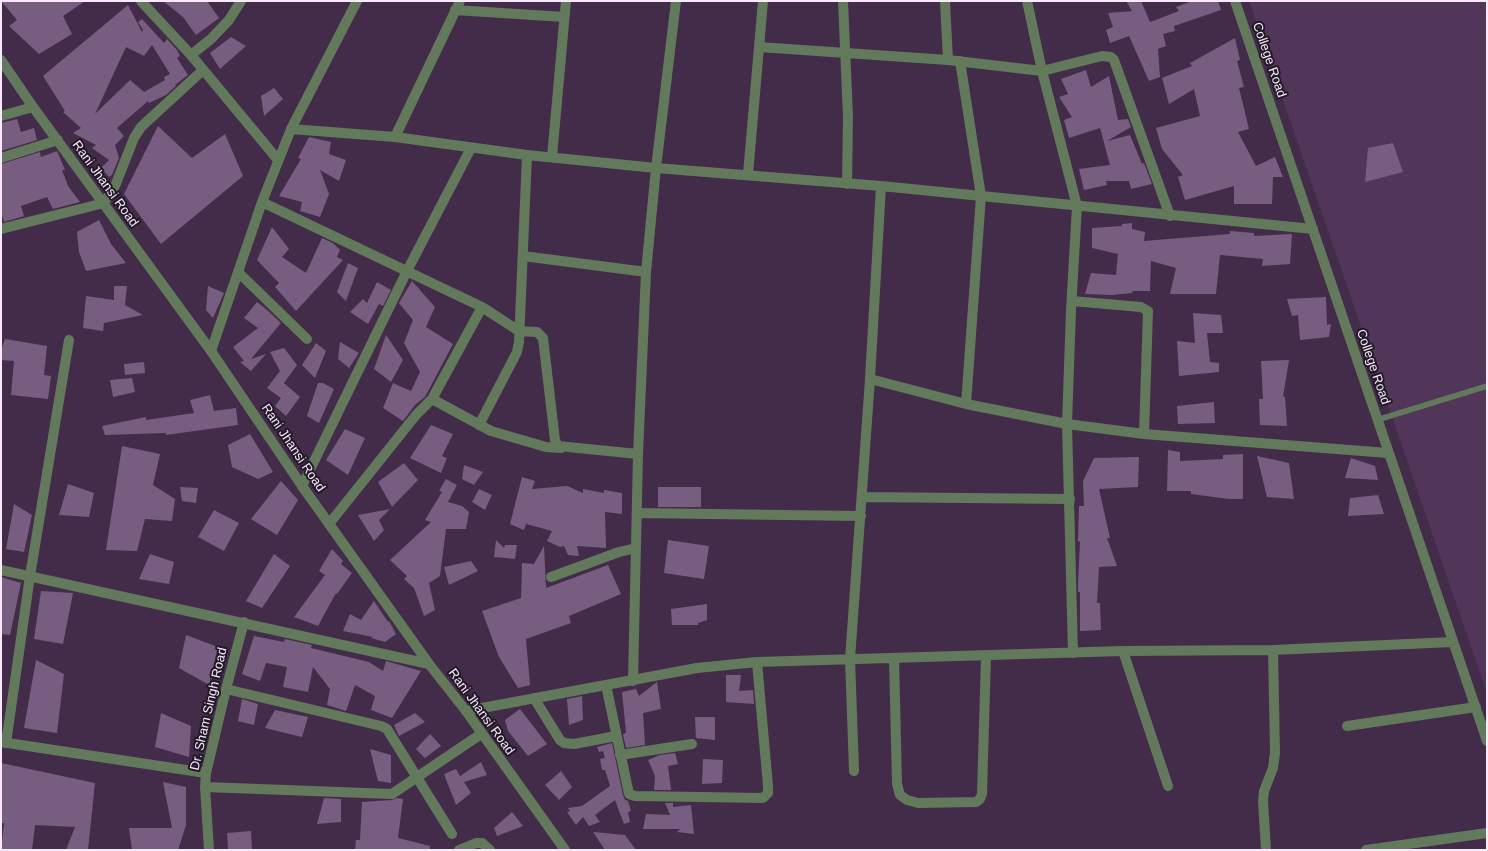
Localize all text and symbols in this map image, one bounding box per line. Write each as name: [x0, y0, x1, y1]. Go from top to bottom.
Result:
street label: College Road: [1249, 20, 1289, 100]
street label: Rani Jhansi Road: [69, 138, 141, 230]
street label: College Road: [1353, 327, 1393, 407]
street label: Rani Jhansi Road: [258, 401, 328, 495]
street label: Dr. Sham Singh Road: [187, 646, 231, 772]
street label: Rani Jhansi Road: [445, 666, 517, 758]

